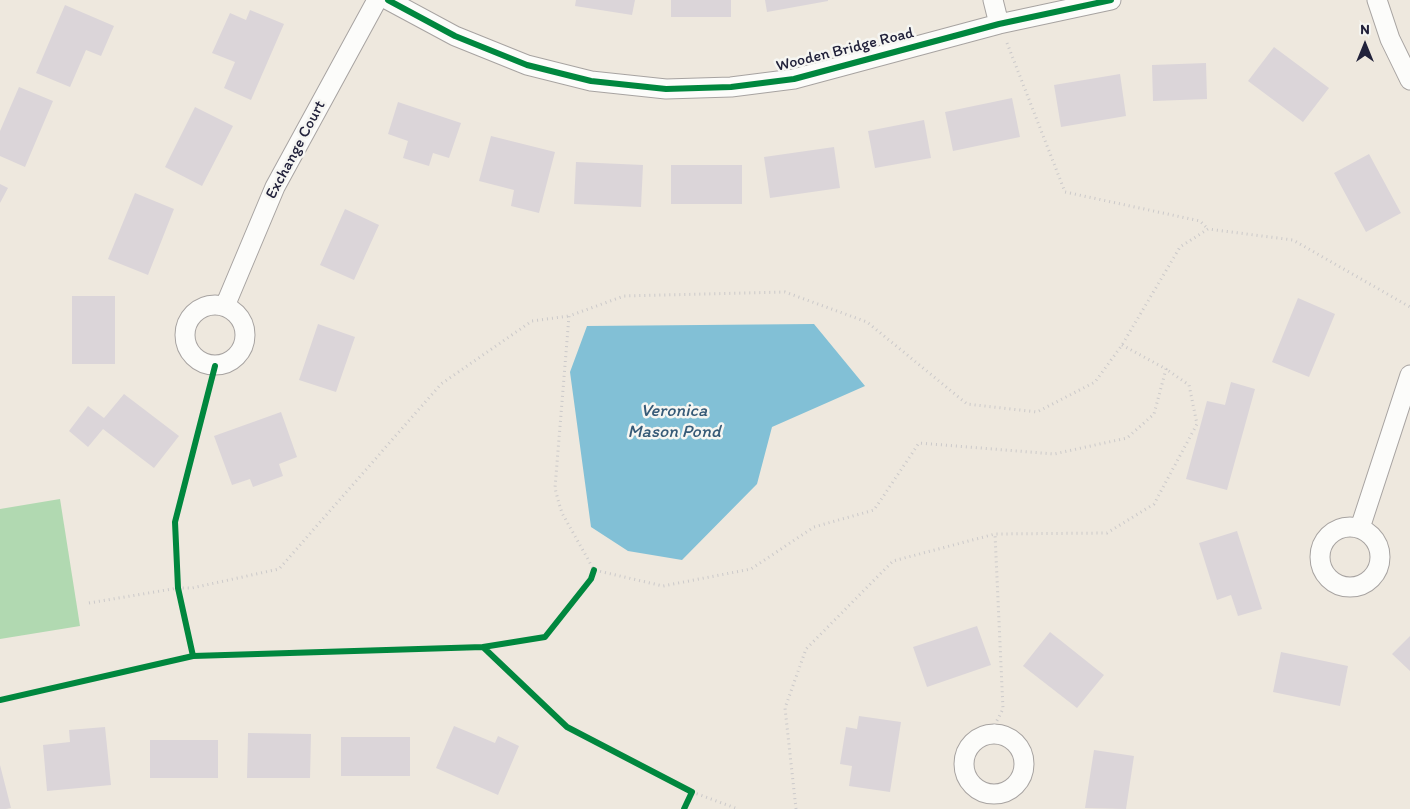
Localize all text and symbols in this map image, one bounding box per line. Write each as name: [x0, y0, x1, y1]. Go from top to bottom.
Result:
north arrow: [1340, 20, 1390, 70]
text: N: [1360, 21, 1370, 38]
street label: Wooden Bridge Road: [774, 24, 916, 76]
street label: Exchange Court: [262, 98, 330, 202]
water label: Veronica Mason Pond: [627, 400, 721, 442]

